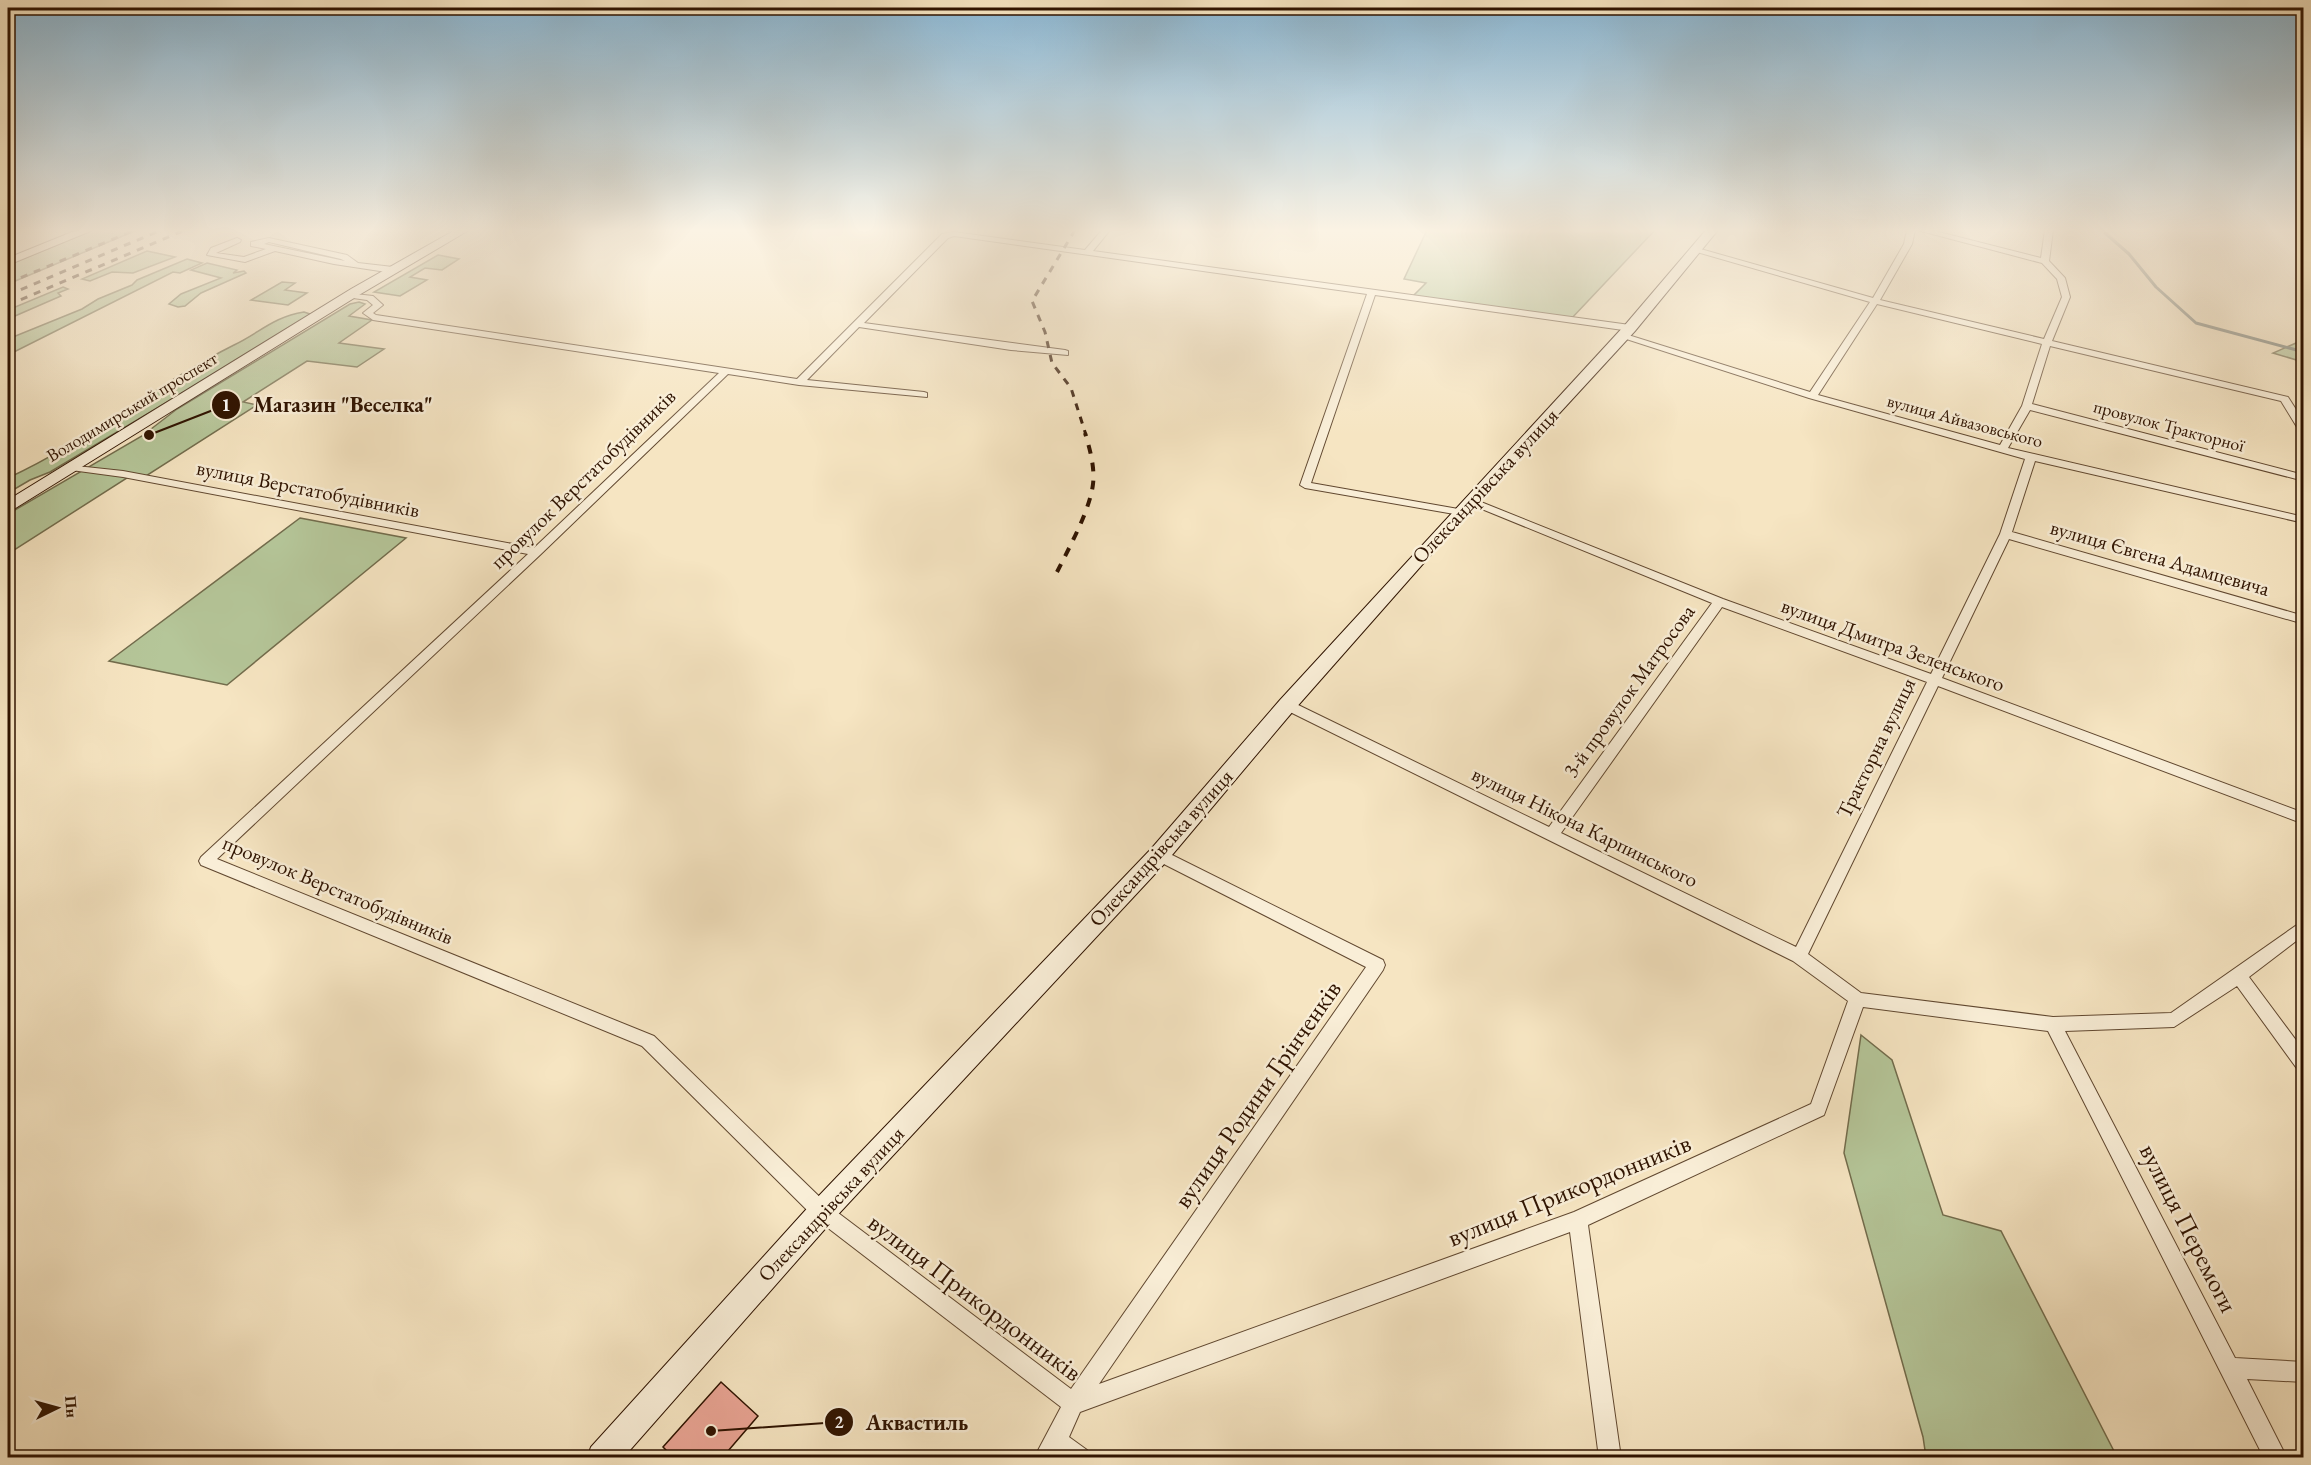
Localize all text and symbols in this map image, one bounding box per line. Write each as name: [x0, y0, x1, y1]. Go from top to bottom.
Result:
street label: Володимирський проспект: [42, 346, 222, 467]
street label: провулок Верстатобудівників: [484, 383, 681, 574]
callout: Магазин "Веселка": [211, 385, 444, 425]
street label: вулиця Айвазовського: [1885, 389, 2046, 452]
text: Магазин "Веселка": [253, 390, 433, 419]
text: 1: [221, 393, 231, 416]
street label: провулок Тракторної: [2091, 394, 2248, 457]
street label: Олександрівська вулиця: [1406, 402, 1564, 569]
street label: вулиця Верстатобудівників: [194, 454, 422, 523]
street label: вулиця Євгена Адамцевича: [2047, 513, 2274, 602]
street label: вулиця Дмитра Зеленського: [1778, 592, 2009, 698]
street label: 3-й провулок Матросова: [1557, 598, 1701, 783]
street label: Тракторна вулиця: [1830, 673, 1921, 822]
street label: вулиця Нікона Карпинського: [1468, 760, 1703, 893]
street label: Олександрівська вулиця: [1083, 763, 1239, 932]
street label: провулок Верстатобудівників: [219, 829, 458, 950]
street label: вулиця Родини Грінченків: [1165, 973, 1349, 1215]
street label: Олександрівська вулиця: [752, 1120, 910, 1287]
street label: вулиця Прикордонників: [1442, 1126, 1696, 1254]
street label: вулиця Перемоги: [2132, 1138, 2246, 1318]
street label: вулиця Прикордонників: [861, 1205, 1089, 1389]
north arrow: [27, 1378, 87, 1438]
text: Пн: [60, 1395, 83, 1419]
callout: Аквастиль: [824, 1402, 980, 1442]
text: Аквастиль: [865, 1408, 968, 1437]
text: 2: [834, 1410, 844, 1433]

